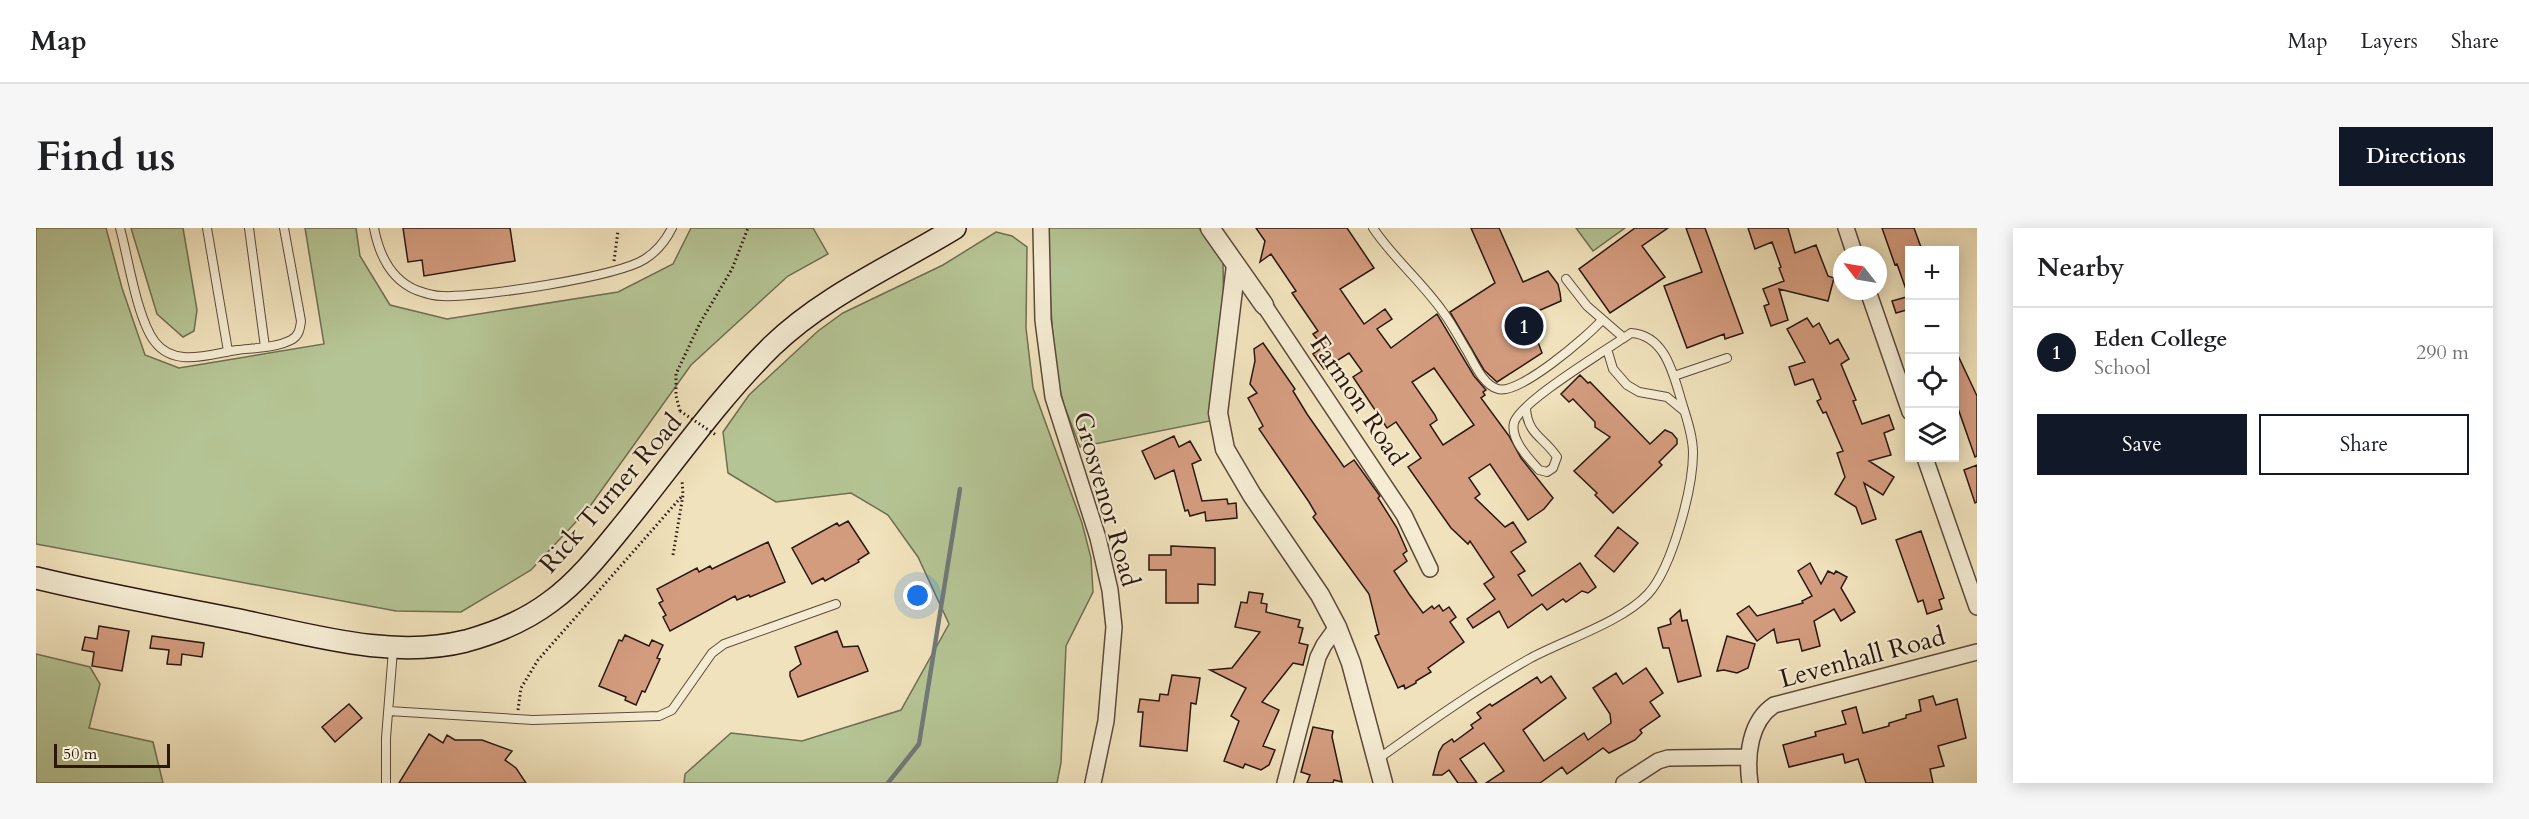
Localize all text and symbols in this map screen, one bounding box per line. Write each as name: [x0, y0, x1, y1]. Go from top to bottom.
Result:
text: Map: [30, 22, 87, 60]
text: Map: [2288, 27, 2328, 56]
text: Layers: [2361, 27, 2418, 56]
text: Share: [2451, 27, 2499, 56]
button: Directions: [2339, 127, 2493, 186]
text: Find us: [36, 128, 176, 185]
north arrow: [1833, 246, 1887, 300]
map controls: [1905, 246, 1959, 462]
button: +: [1905, 246, 1959, 300]
text: Nearby: [2037, 250, 2125, 285]
button: −: [1905, 300, 1959, 354]
pin: 1: [1504, 304, 1544, 348]
text: Eden College: [2094, 324, 2227, 354]
street label: Farmon Road: [1302, 328, 1415, 473]
text: 1: [2051, 339, 2062, 366]
text: 290 m: [2416, 339, 2469, 366]
button: locate: [1905, 354, 1959, 408]
text: School: [2094, 354, 2151, 381]
street label: Rick Turner Road: [531, 406, 690, 581]
street label: Grosvenor Road: [1065, 408, 1148, 591]
button: layers: [1905, 408, 1959, 462]
button: Save: [2037, 414, 2247, 475]
button: Share: [2259, 414, 2469, 475]
your location: [903, 581, 932, 610]
street label: Levenhall Road: [1775, 619, 1949, 696]
scale bar: [54, 741, 170, 768]
text: 50 m: [63, 743, 97, 765]

